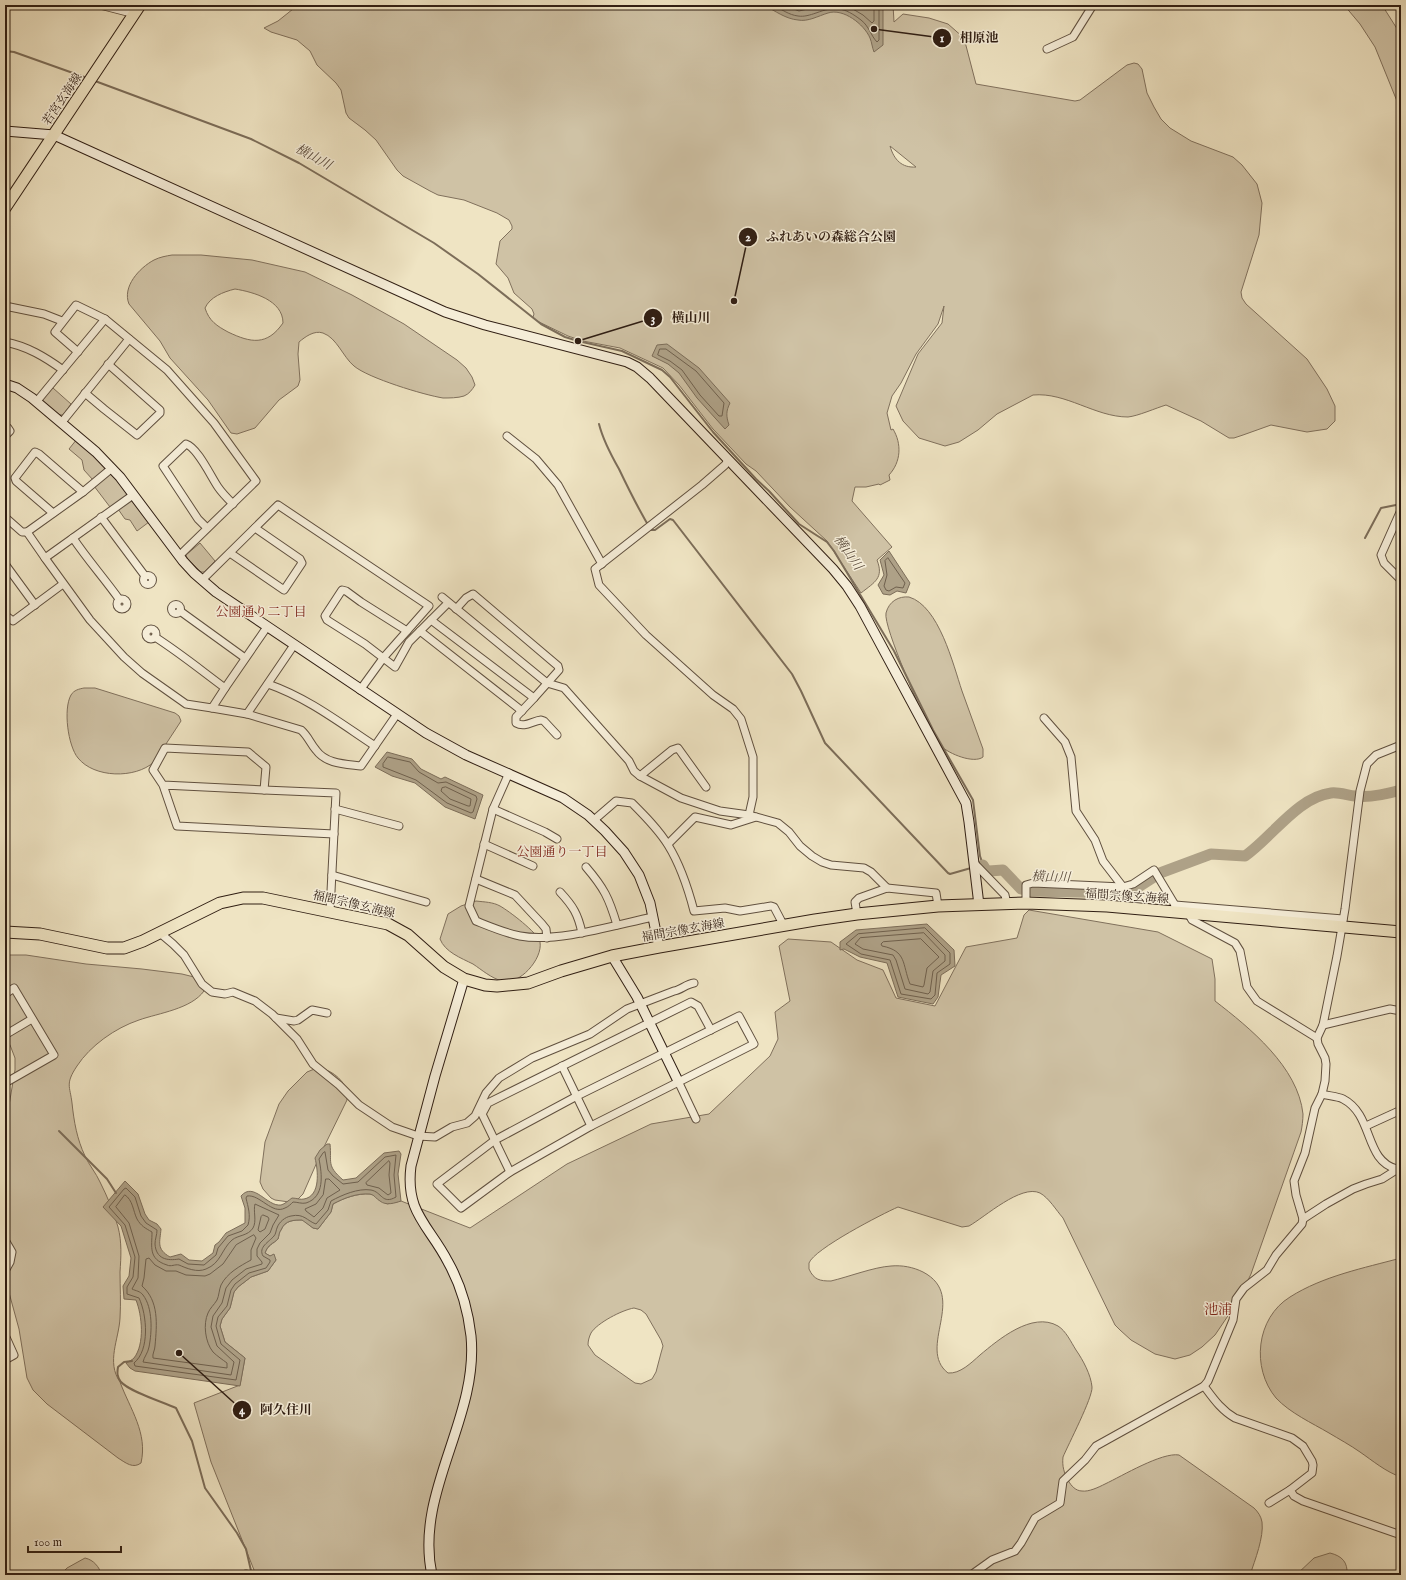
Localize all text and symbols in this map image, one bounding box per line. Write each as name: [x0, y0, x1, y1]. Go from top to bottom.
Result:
callout: 相原池: [932, 25, 1007, 50]
text: 相原池: [959, 30, 999, 47]
text: 1: [940, 31, 945, 46]
street label: 若宮玄海線: [39, 70, 85, 128]
water label: 横山川: [292, 140, 336, 175]
callout: ふれあいの森総合公園: [738, 224, 904, 249]
text: ふれあいの森総合公園: [766, 229, 896, 246]
text: 2: [745, 230, 751, 245]
callout: 横山川: [643, 305, 718, 330]
text: 横山川: [671, 310, 711, 327]
text: 3: [651, 311, 655, 326]
water label: 横山川: [830, 532, 867, 575]
district label: 公園通り二丁目: [215, 604, 307, 621]
district label: 公園通り一丁目: [516, 844, 608, 861]
water label: 横山川: [1031, 868, 1073, 887]
street label: 福間宗像玄海線: [1085, 886, 1169, 907]
street label: 福間宗像玄海線: [311, 888, 397, 921]
street label: 福間宗像玄海線: [640, 916, 726, 945]
district label: 池浦: [1204, 1301, 1232, 1319]
callout: 阿久住川: [232, 1397, 320, 1422]
text: 阿久住川: [260, 1402, 312, 1419]
text: 4: [239, 1403, 246, 1418]
scale bar: [28, 1528, 121, 1554]
text: 100 m: [34, 1535, 62, 1550]

